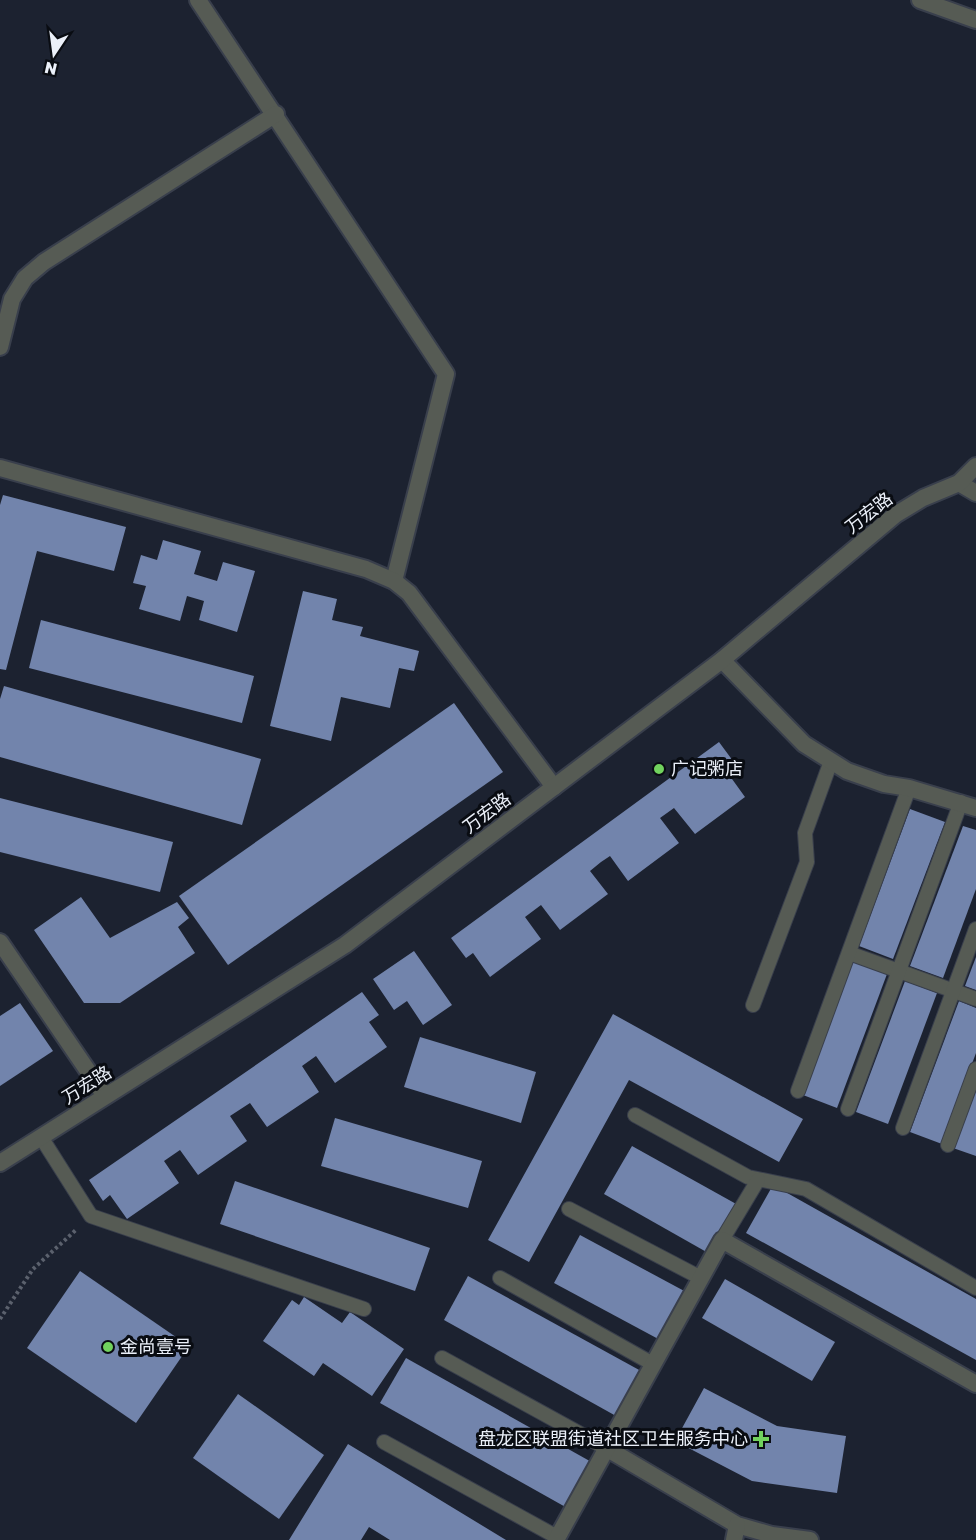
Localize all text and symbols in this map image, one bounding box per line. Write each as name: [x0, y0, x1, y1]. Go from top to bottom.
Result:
north arrow: [24, 24, 84, 84]
text: N: [42, 58, 59, 80]
street label: 万宏路: [840, 487, 896, 538]
place label: 广记粥店: [671, 757, 743, 779]
marker: 广记粥店: [652, 762, 666, 776]
street label: 万宏路: [458, 787, 515, 837]
street label: 万宏路: [58, 1061, 115, 1108]
place label: 金尚壹号: [120, 1335, 192, 1357]
marker: 金尚壹号: [101, 1340, 115, 1354]
place label: 盘龙区联盟街道社区卫生服务中心: [478, 1427, 748, 1449]
marker: 盘龙区联盟街道社区卫生服务中心: [752, 1430, 770, 1448]

